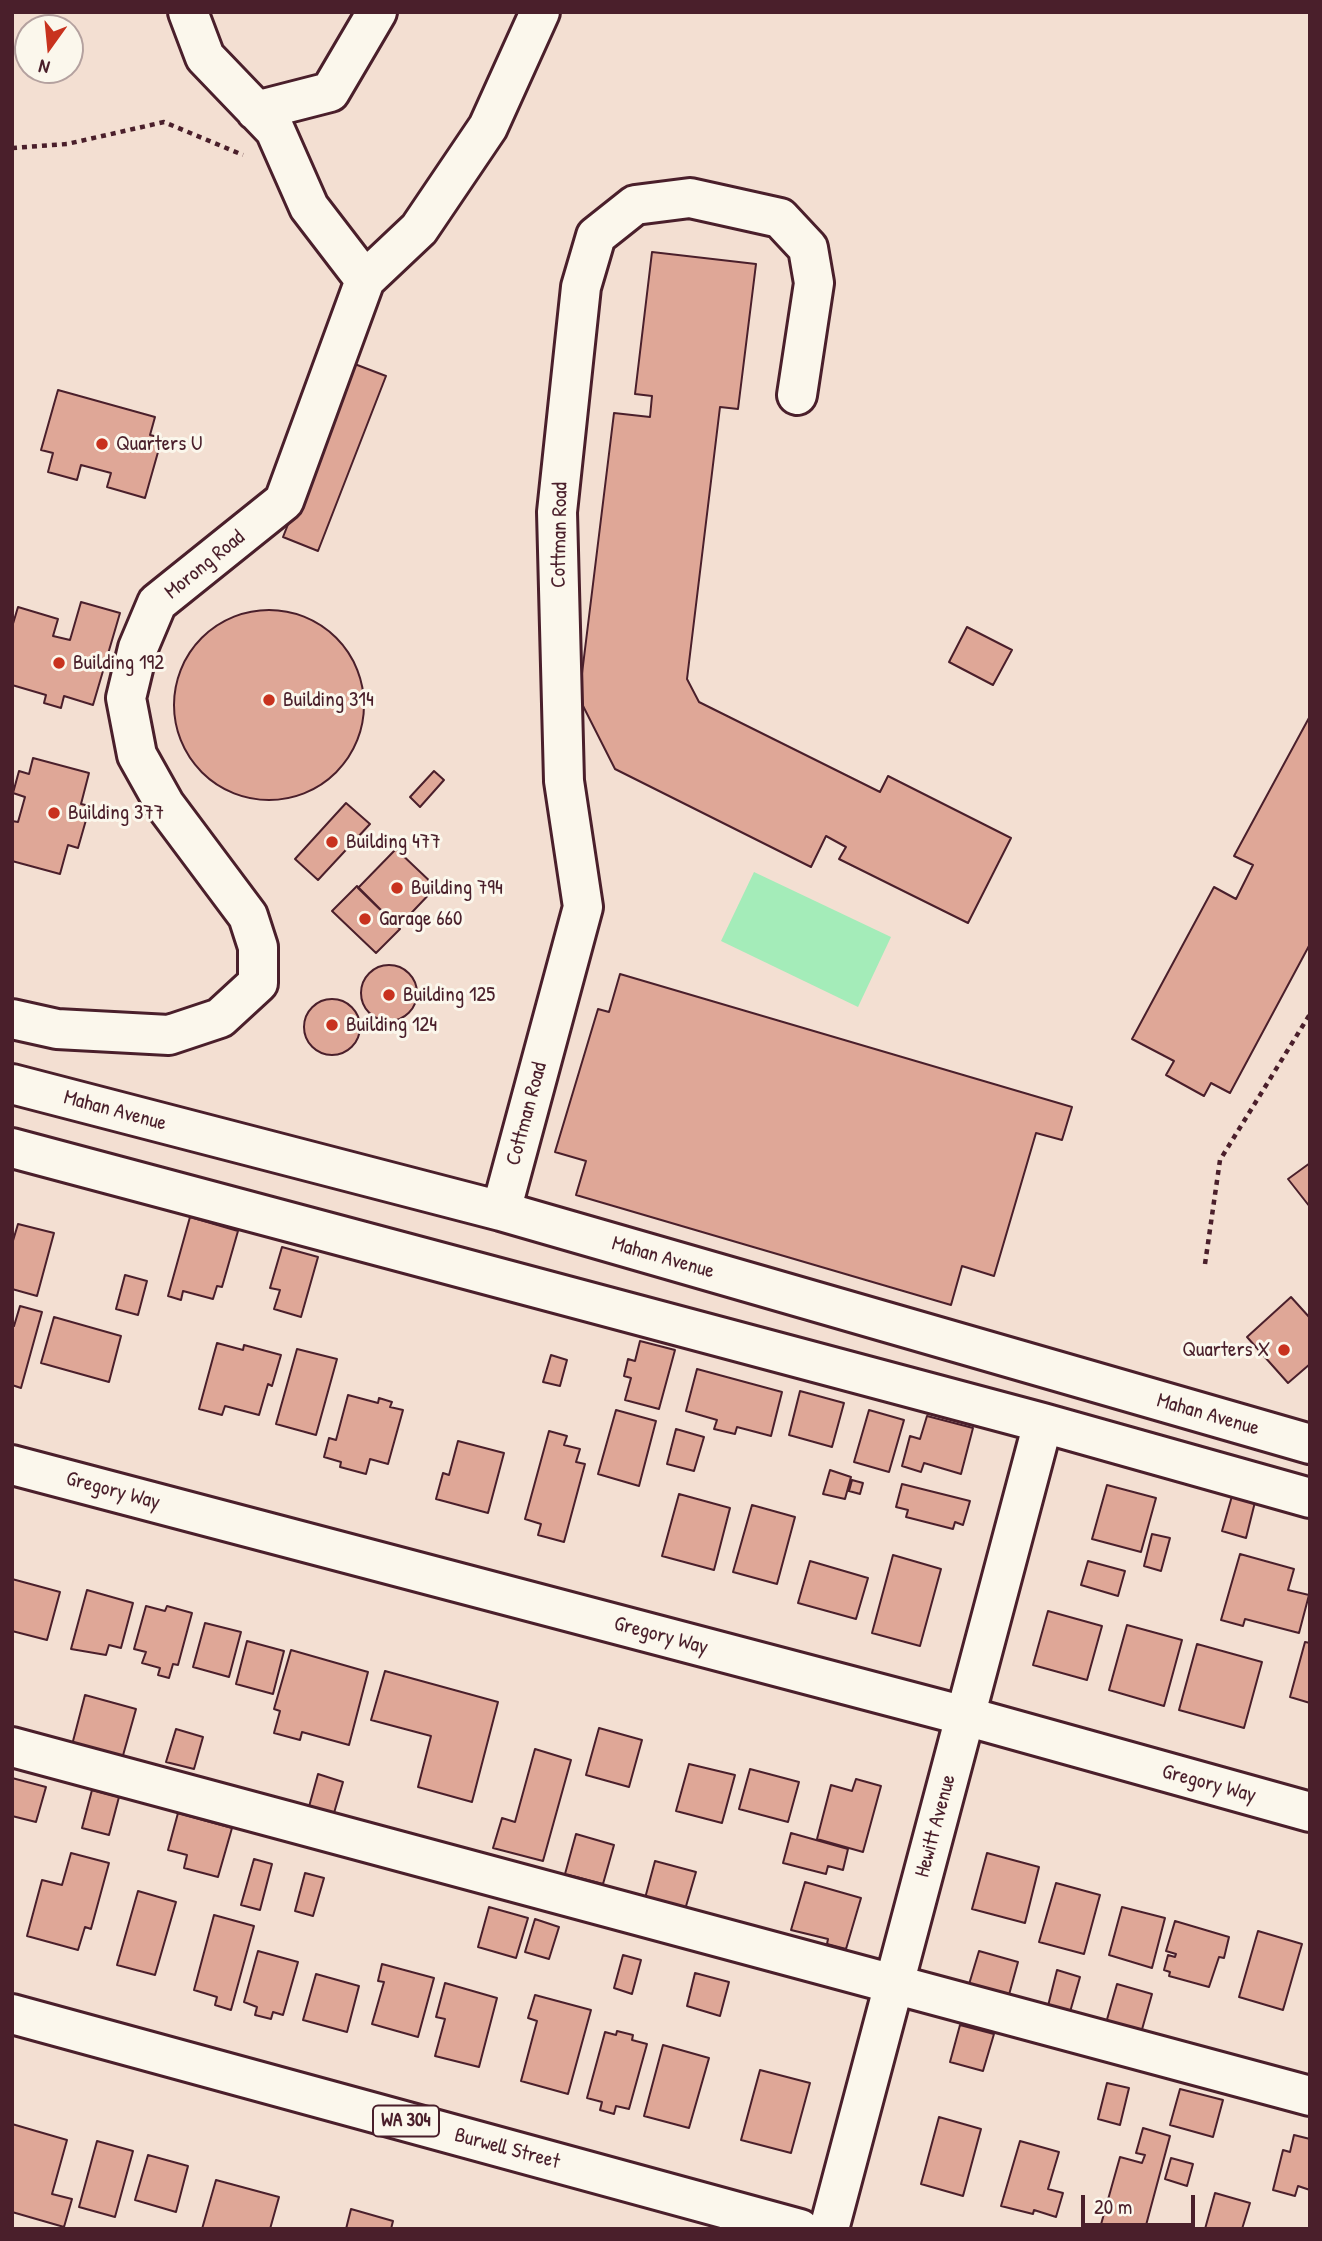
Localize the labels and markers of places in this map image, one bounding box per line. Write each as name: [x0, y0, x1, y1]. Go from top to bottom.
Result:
place label: Quarters U: [116, 431, 203, 457]
marker: Quarters U: [94, 436, 110, 452]
place label: Building 192: [73, 650, 164, 676]
marker: Building 192: [51, 655, 67, 671]
place label: Building 314: [283, 687, 374, 713]
marker: Building 314: [261, 692, 277, 708]
place label: Building 377: [68, 800, 164, 826]
marker: Building 377: [46, 805, 62, 821]
place label: Building 477: [346, 829, 441, 855]
marker: Building 477: [324, 834, 340, 850]
place label: Building 794: [411, 875, 503, 901]
marker: Building 794: [389, 880, 405, 896]
place label: Garage 660: [379, 906, 462, 932]
marker: Garage 660: [357, 911, 373, 927]
place label: Building 125: [403, 982, 495, 1008]
marker: Building 125: [381, 987, 397, 1003]
place label: Building 124: [346, 1012, 437, 1038]
marker: Building 124: [324, 1017, 340, 1033]
place label: Quarters X: [1182, 1337, 1270, 1363]
marker: Quarters X: [1276, 1342, 1292, 1358]

